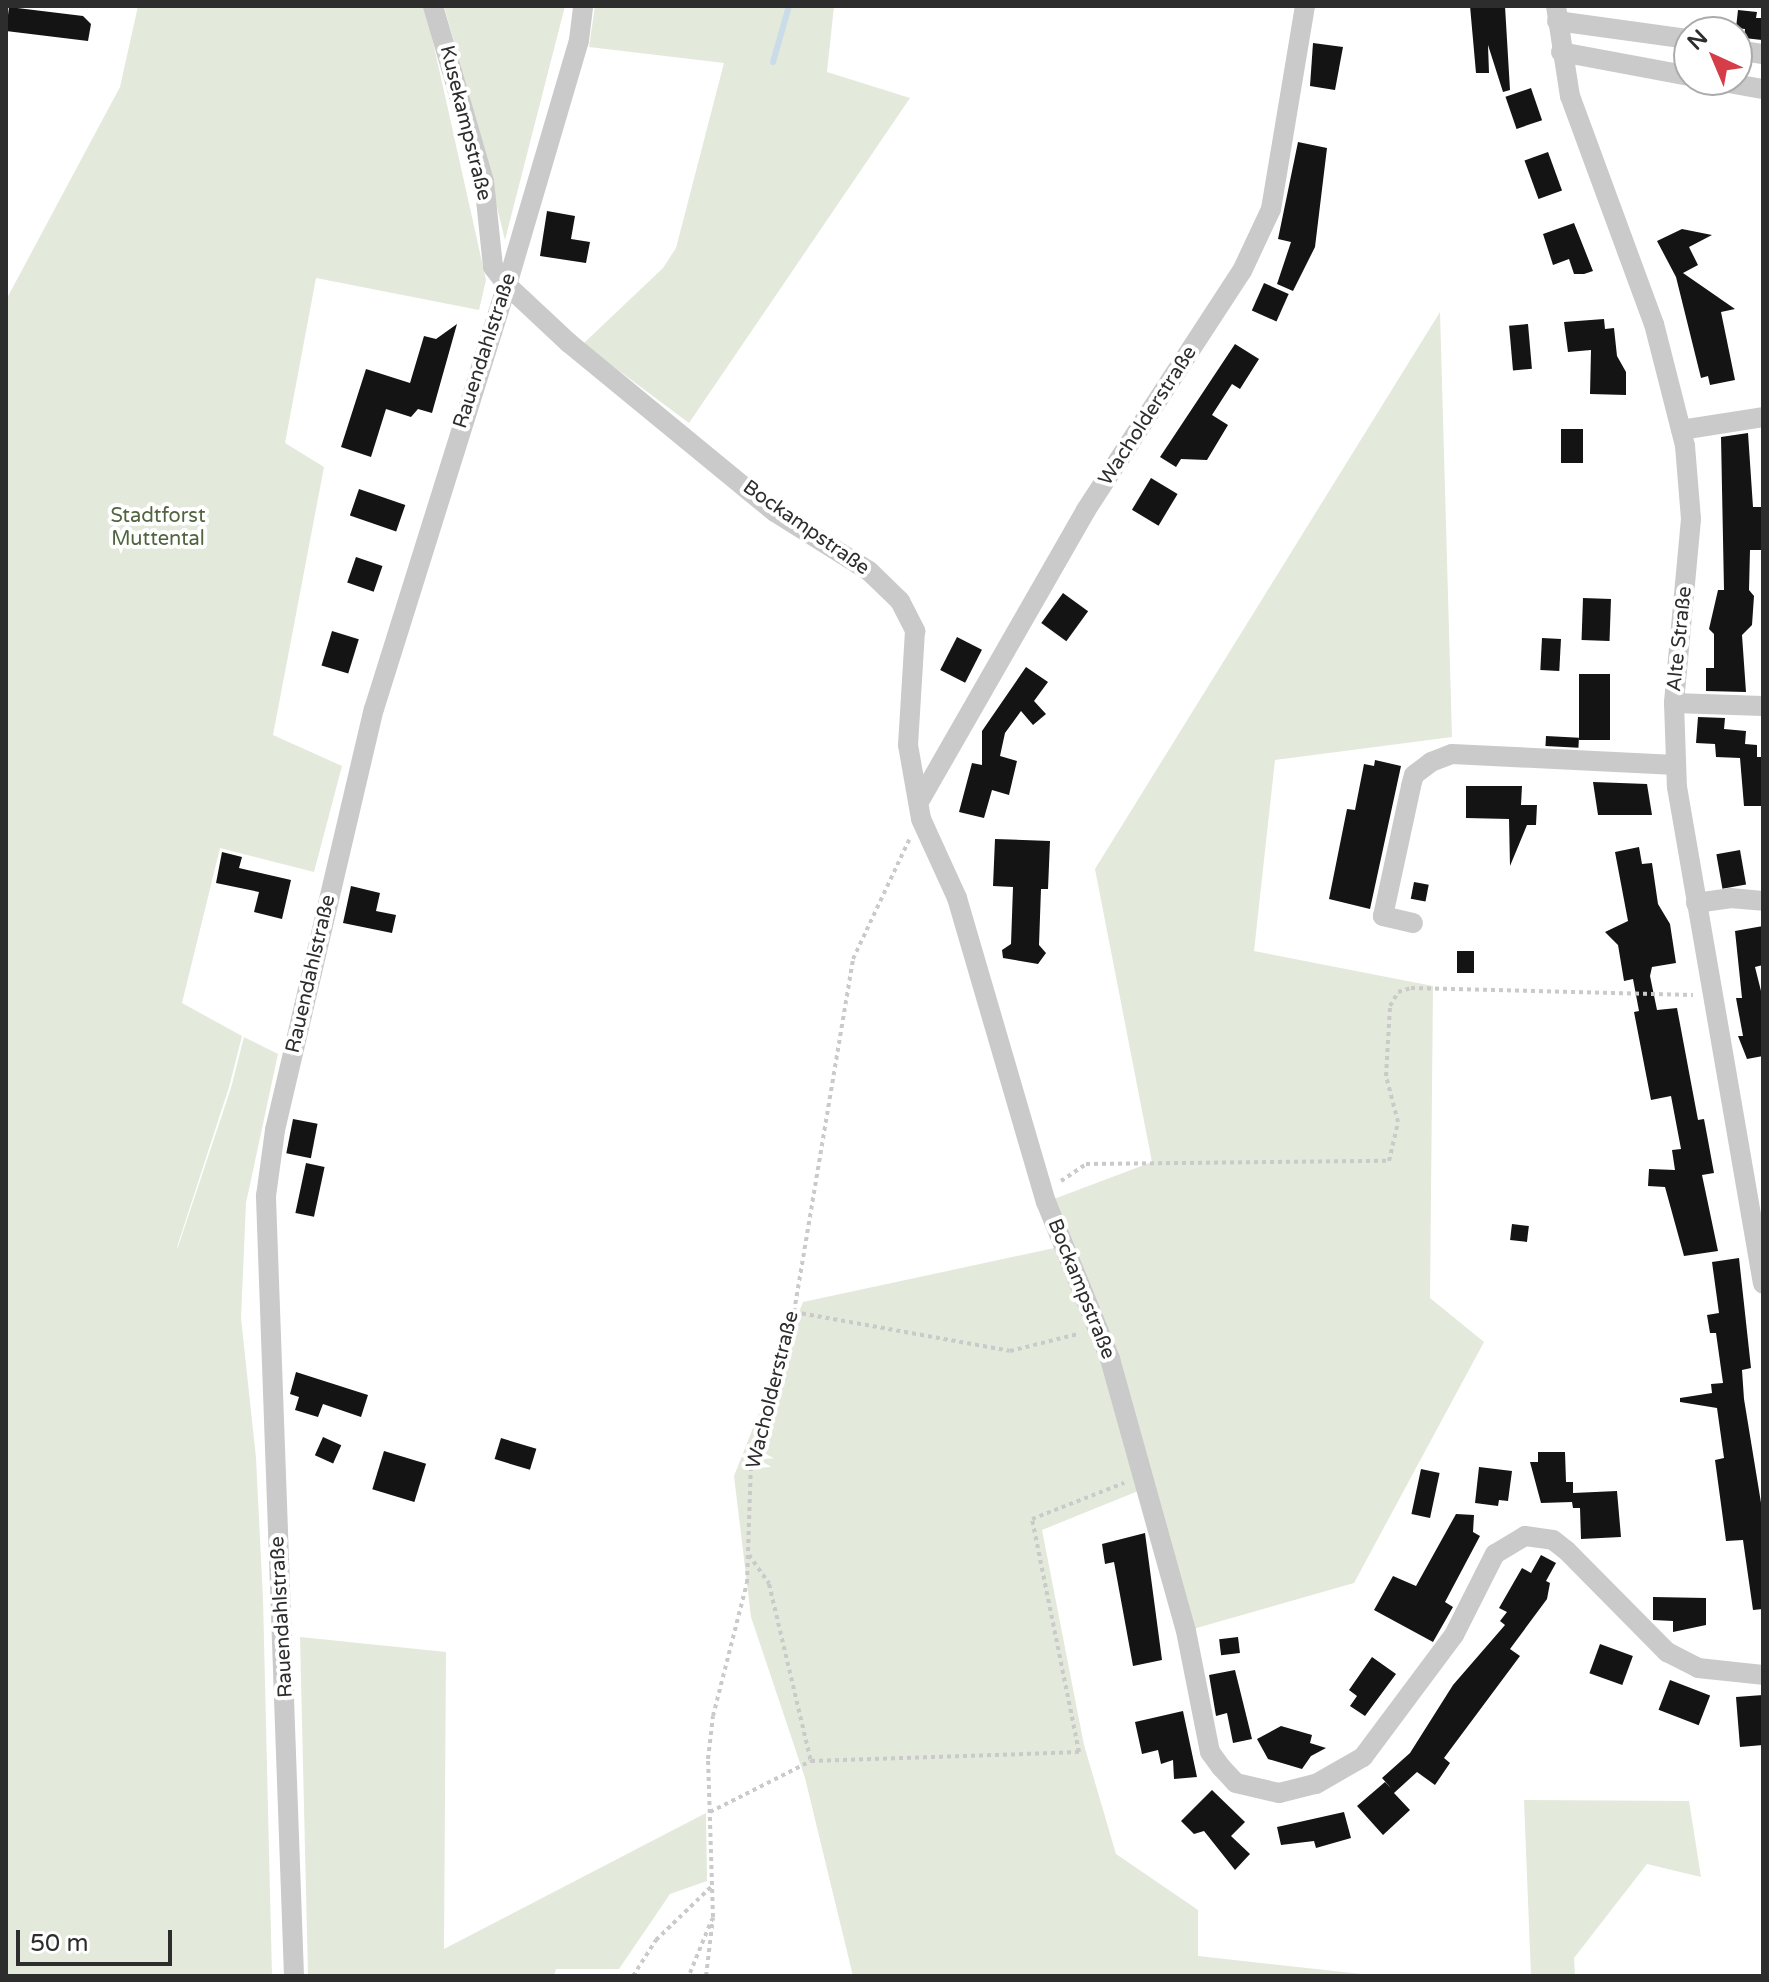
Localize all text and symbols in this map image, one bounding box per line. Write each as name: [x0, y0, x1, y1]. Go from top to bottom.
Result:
north arrow: [1673, 16, 1753, 96]
text: N: [1682, 25, 1713, 56]
street label: Kusekampstraße: [434, 43, 496, 203]
street label: Rauendahlstraße: [449, 270, 521, 432]
street label: Wacholderstraße: [1094, 342, 1202, 490]
street label: Bockampstraße: [738, 475, 874, 581]
park label: Stadtforst Muttental: [110, 505, 206, 552]
street label: Alte Straße: [1663, 585, 1697, 693]
street label: Rauendahlstraße: [281, 893, 341, 1055]
street label: Bockampstraße: [1042, 1215, 1120, 1363]
street label: Wacholderstraße: [742, 1309, 804, 1471]
street label: Rauendahlstraße: [266, 1536, 298, 1698]
scale bar: [20, 1914, 176, 1964]
text: 50 m: [30, 1929, 88, 1958]

